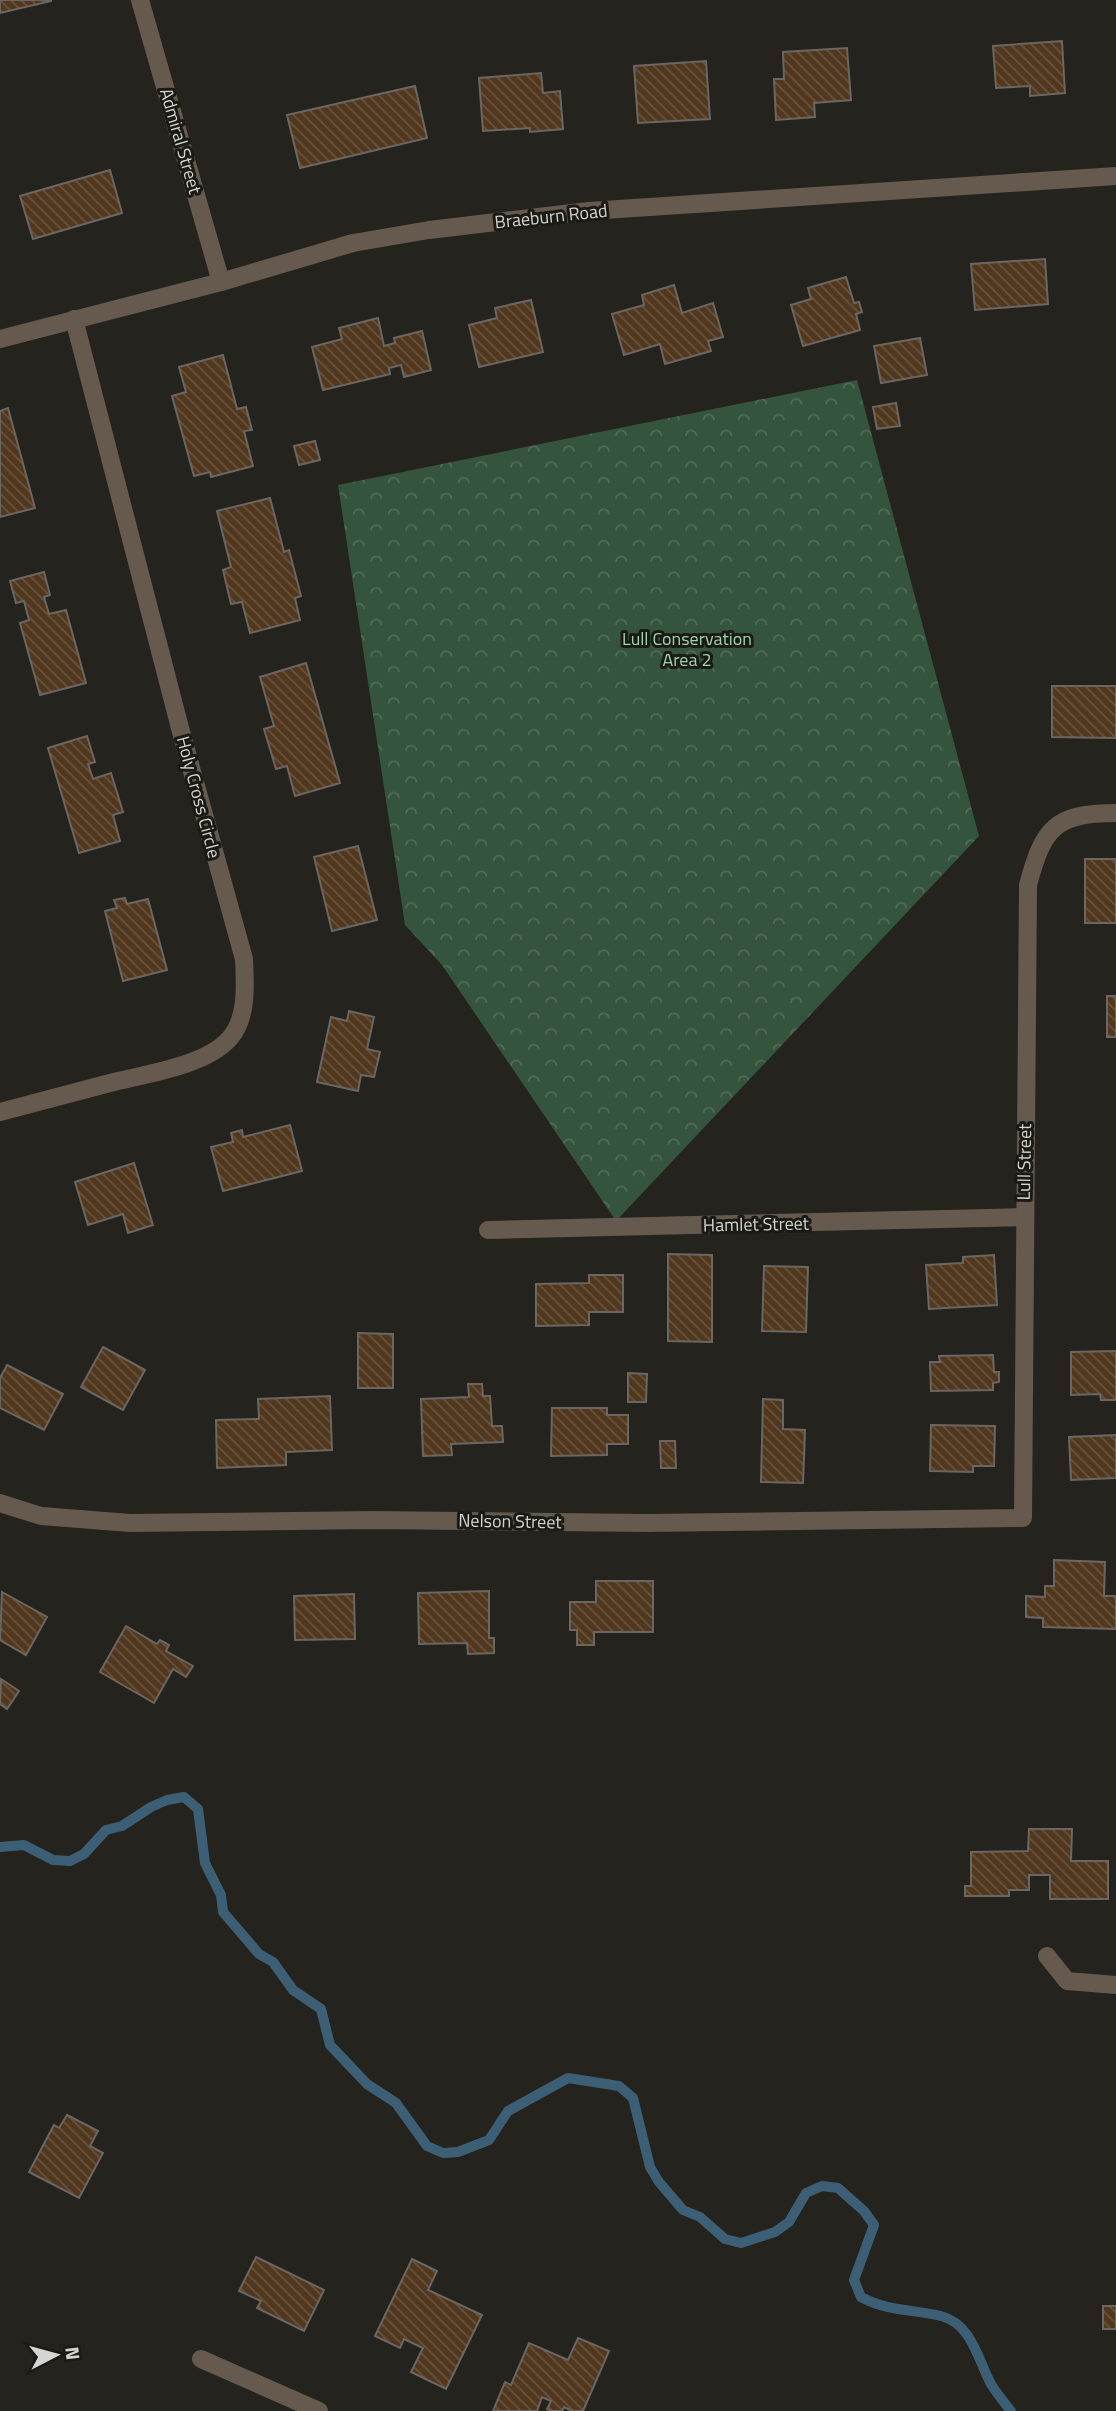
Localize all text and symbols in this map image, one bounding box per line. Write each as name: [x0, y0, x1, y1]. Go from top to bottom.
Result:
street label: Admiral Street: [153, 85, 209, 198]
street label: Braeburn Road: [493, 197, 609, 235]
park label: Lull Conservation Area 2: [622, 625, 752, 673]
street label: Holy Cross Circle: [170, 733, 228, 861]
street label: Lull Street: [1010, 1123, 1038, 1201]
street label: Hamlet Street: [703, 1210, 810, 1238]
street label: Nelson Street: [458, 1507, 563, 1535]
north arrow: [21, 2320, 91, 2390]
text: N: [58, 2345, 89, 2361]

